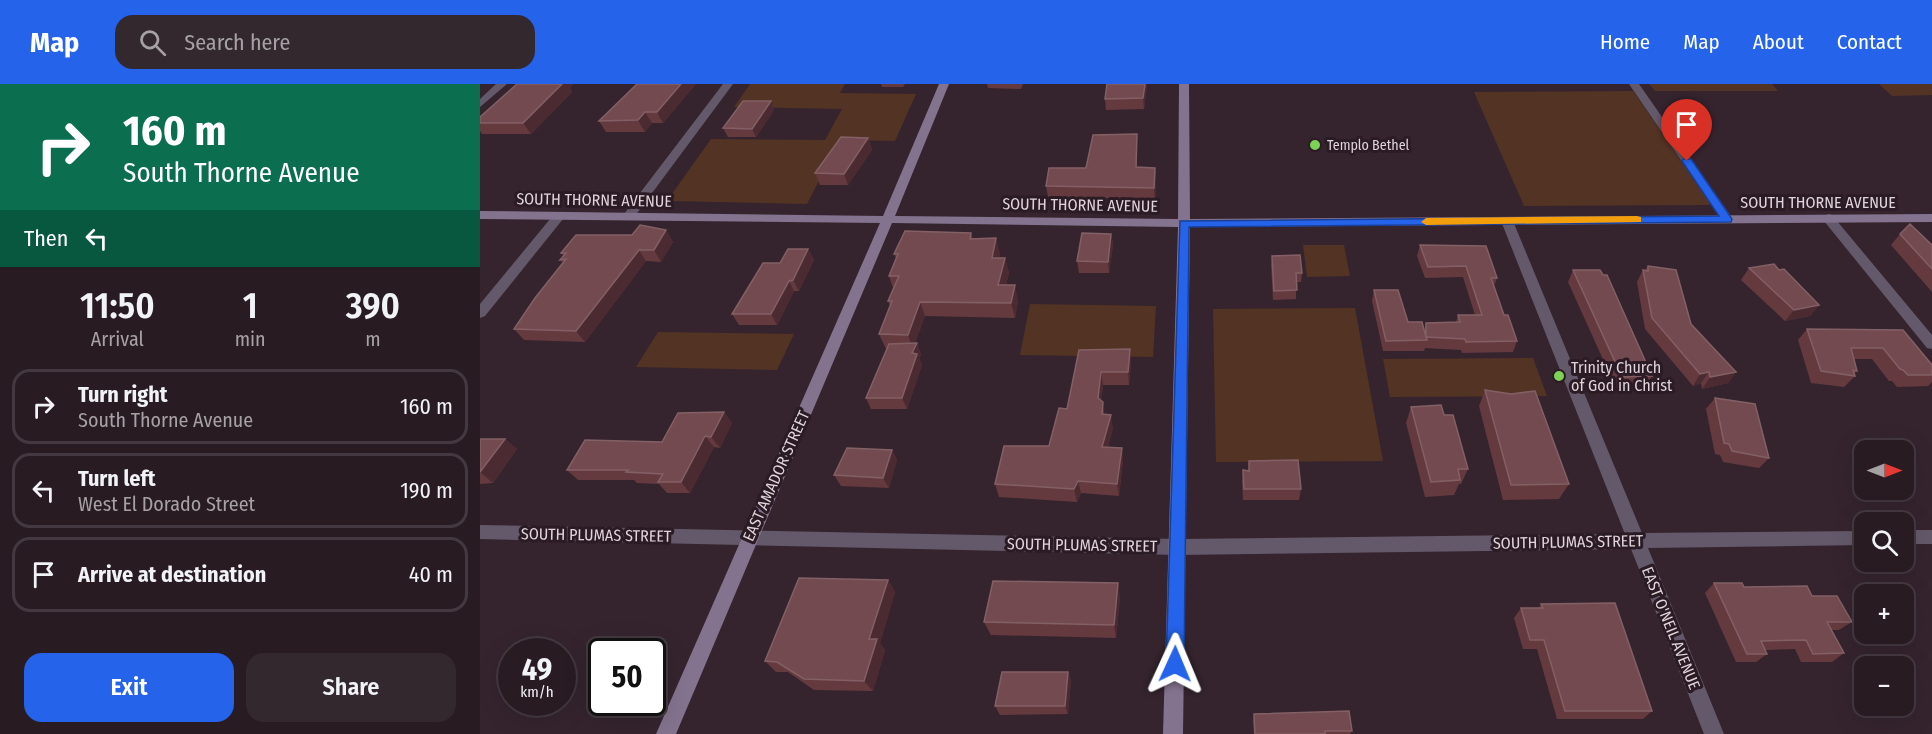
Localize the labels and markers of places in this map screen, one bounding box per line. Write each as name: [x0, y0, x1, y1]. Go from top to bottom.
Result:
pin: [1661, 99, 1712, 161]
place label: Templo Bethel: [1327, 137, 1410, 154]
marker: Templo Bethel: [1308, 138, 1322, 152]
place label: Trinity Church of God in Christ: [1571, 358, 1673, 395]
marker: Trinity Church of God in Christ: [1552, 369, 1566, 383]

